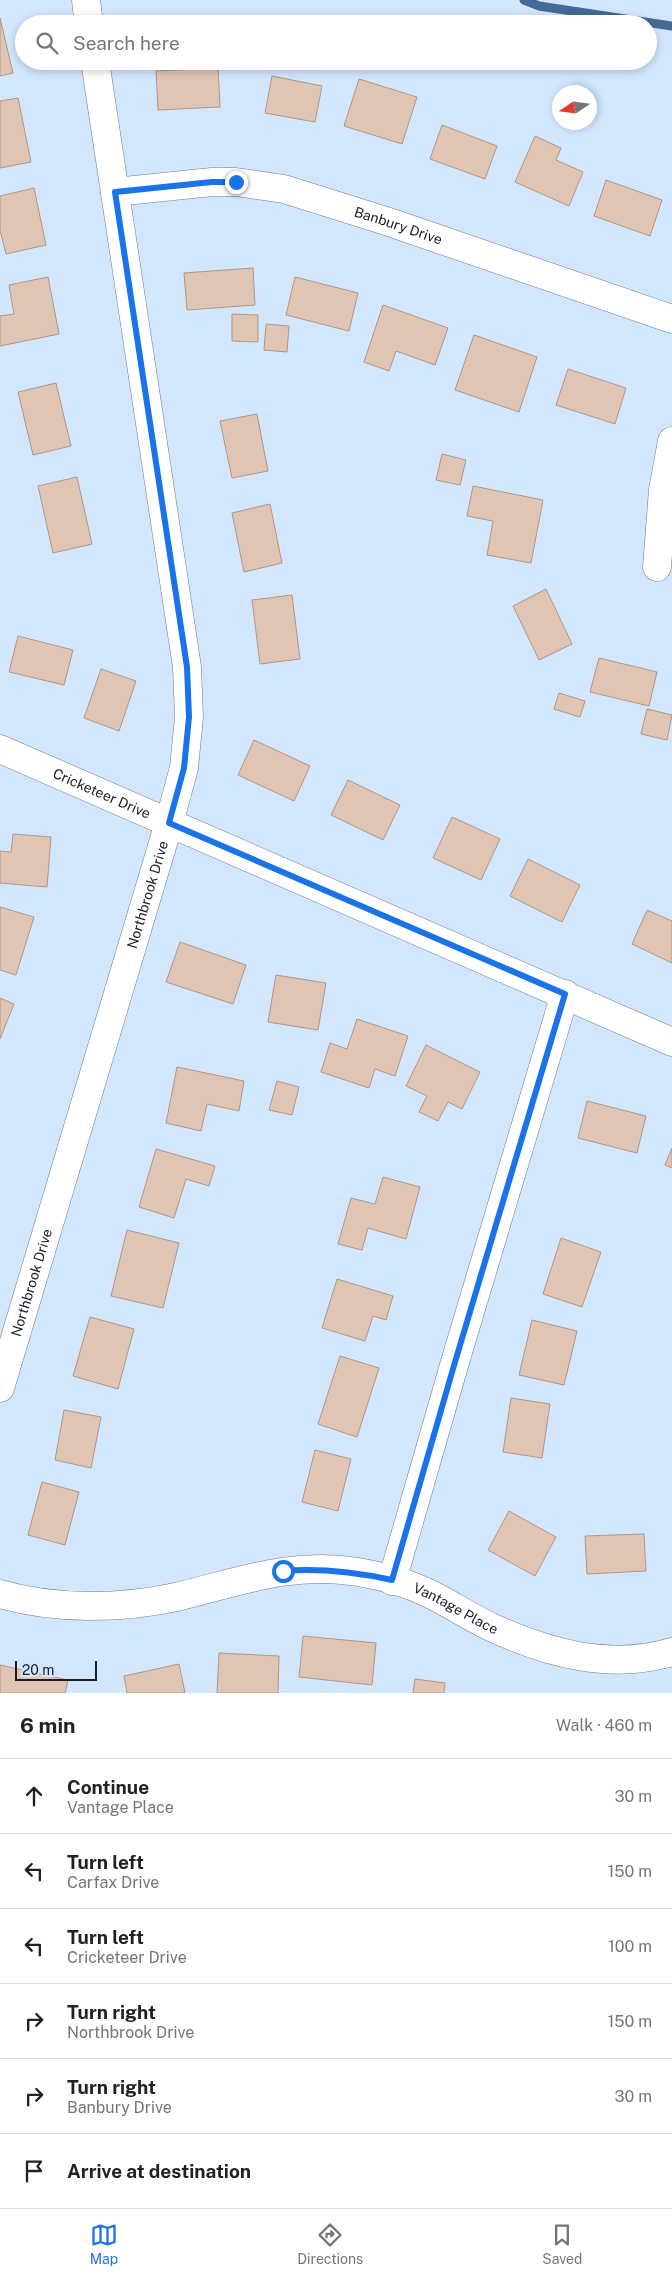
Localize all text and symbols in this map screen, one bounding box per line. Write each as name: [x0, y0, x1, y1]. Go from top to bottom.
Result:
search box: [15, 15, 657, 70]
icon: search: [33, 29, 61, 57]
text: Search here: [73, 32, 180, 54]
north arrow: [552, 85, 597, 130]
route end: [225, 171, 248, 194]
street label: Banbury Drive: [352, 204, 444, 248]
street label: Cricketeer Drive: [50, 765, 153, 822]
street label: Northbrook Drive: [124, 839, 171, 950]
street label: Northbrook Drive: [8, 1227, 55, 1338]
route start: [272, 1560, 295, 1583]
street label: Vantage Place: [411, 1580, 501, 1637]
scale bar: [15, 1658, 98, 1681]
text: 20 m: [22, 1662, 54, 1678]
text: 6 min: [20, 1713, 76, 1738]
text: Walk · 460 m: [556, 1716, 652, 1735]
text: Continue: [67, 1776, 149, 1798]
icon: ahead: [20, 1782, 48, 1810]
text: 30 m: [615, 1787, 652, 1806]
text: Vantage Place: [67, 1798, 174, 1817]
text: Turn left: [67, 1851, 144, 1873]
icon: left: [20, 1857, 48, 1885]
text: 150 m: [608, 1862, 652, 1881]
text: Carfax Drive: [67, 1873, 159, 1892]
text: Turn left: [67, 1926, 144, 1948]
icon: left: [20, 1932, 48, 1960]
text: 100 m: [608, 1937, 652, 1956]
text: Cricketeer Drive: [67, 1948, 187, 1967]
text: Turn right: [67, 2001, 156, 2023]
icon: right: [20, 2007, 48, 2035]
text: 150 m: [608, 2012, 652, 2031]
text: Northbrook Drive: [67, 2023, 194, 2042]
text: Turn right: [67, 2076, 156, 2098]
icon: right: [20, 2082, 48, 2110]
text: 30 m: [615, 2087, 652, 2106]
text: Banbury Drive: [67, 2098, 172, 2117]
icon: arrive: [20, 2157, 48, 2185]
text: Arrive at destination: [67, 2160, 251, 2182]
tab: Map: [90, 2221, 118, 2267]
tab: Directions: [297, 2221, 363, 2267]
tab: Saved: [542, 2221, 582, 2267]

